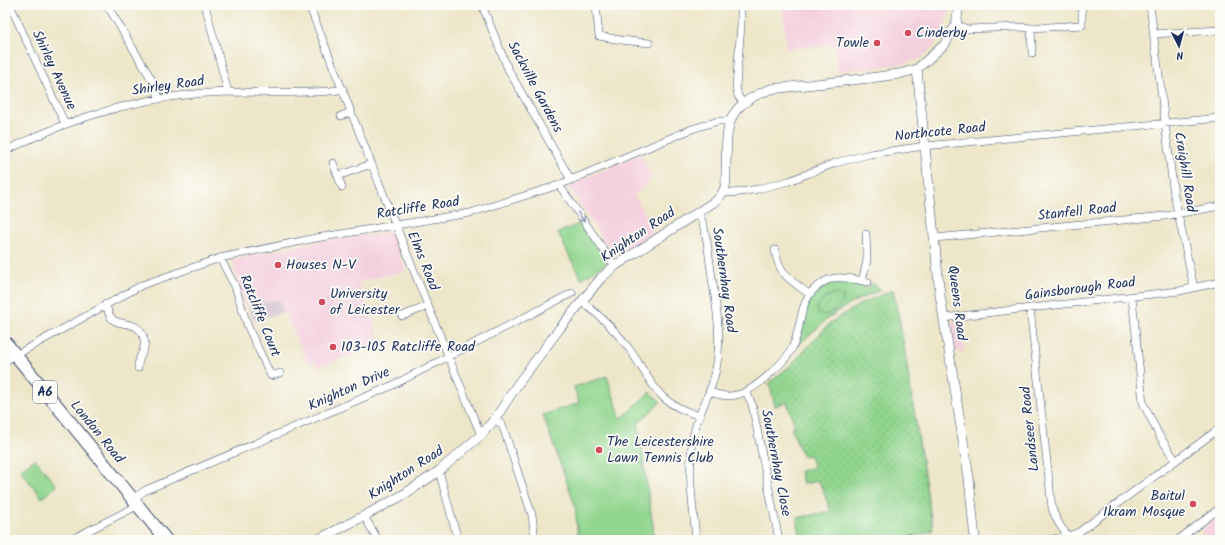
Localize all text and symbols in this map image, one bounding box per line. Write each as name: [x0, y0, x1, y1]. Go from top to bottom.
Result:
place label: Cinderby: [916, 22, 967, 44]
street label: Shirley Avenue: [26, 26, 82, 114]
north arrow: [1159, 26, 1199, 66]
marker: Cinderby: [903, 28, 913, 38]
place label: Towle: [836, 32, 870, 54]
street label: Sackville Gardens: [502, 37, 569, 137]
marker: Towle: [872, 38, 882, 48]
text: N: [1175, 46, 1184, 64]
street label: Shirley Road: [130, 70, 207, 102]
street label: Northcote Road: [893, 116, 988, 148]
street label: Craighill Road: [1168, 130, 1202, 215]
street label: Ratcliffe Road: [375, 190, 462, 225]
street label: Stanfell Road: [1037, 197, 1118, 227]
street label: Knighton Road: [596, 201, 681, 268]
one-way arrow: [577, 211, 586, 222]
street label: Southernhay Road: [706, 226, 742, 335]
street label: Elms Road: [401, 228, 445, 295]
place label: Houses N-V: [286, 254, 357, 276]
marker: Houses N-V: [273, 260, 283, 270]
street label: Queens Road: [941, 264, 973, 343]
street label: Ratcliffe Court: [233, 271, 287, 361]
street label: Gainsborough Road: [1024, 271, 1137, 307]
place label: University of Leicester: [330, 283, 401, 321]
marker: University of Leicester: [317, 297, 327, 307]
place label: 103-105 Ratcliffe Road: [341, 336, 476, 358]
marker: 103-105 Ratcliffe Road: [328, 342, 338, 352]
street label: Knighton Drive: [305, 361, 394, 417]
road number: A6: [33, 381, 57, 403]
street label: Landseer Road: [1014, 384, 1045, 473]
street label: London Road: [65, 396, 130, 469]
street label: Southernhay Close: [755, 408, 797, 519]
place label: The Leicestershire Lawn Tennis Club: [607, 431, 714, 469]
street label: Knighton Road: [364, 440, 449, 506]
marker: The Leicestershire Lawn Tennis Club: [594, 445, 604, 455]
place label: Baitul Ikram Mosque: [1103, 485, 1186, 523]
marker: Baitul Ikram Mosque: [1188, 499, 1198, 509]

